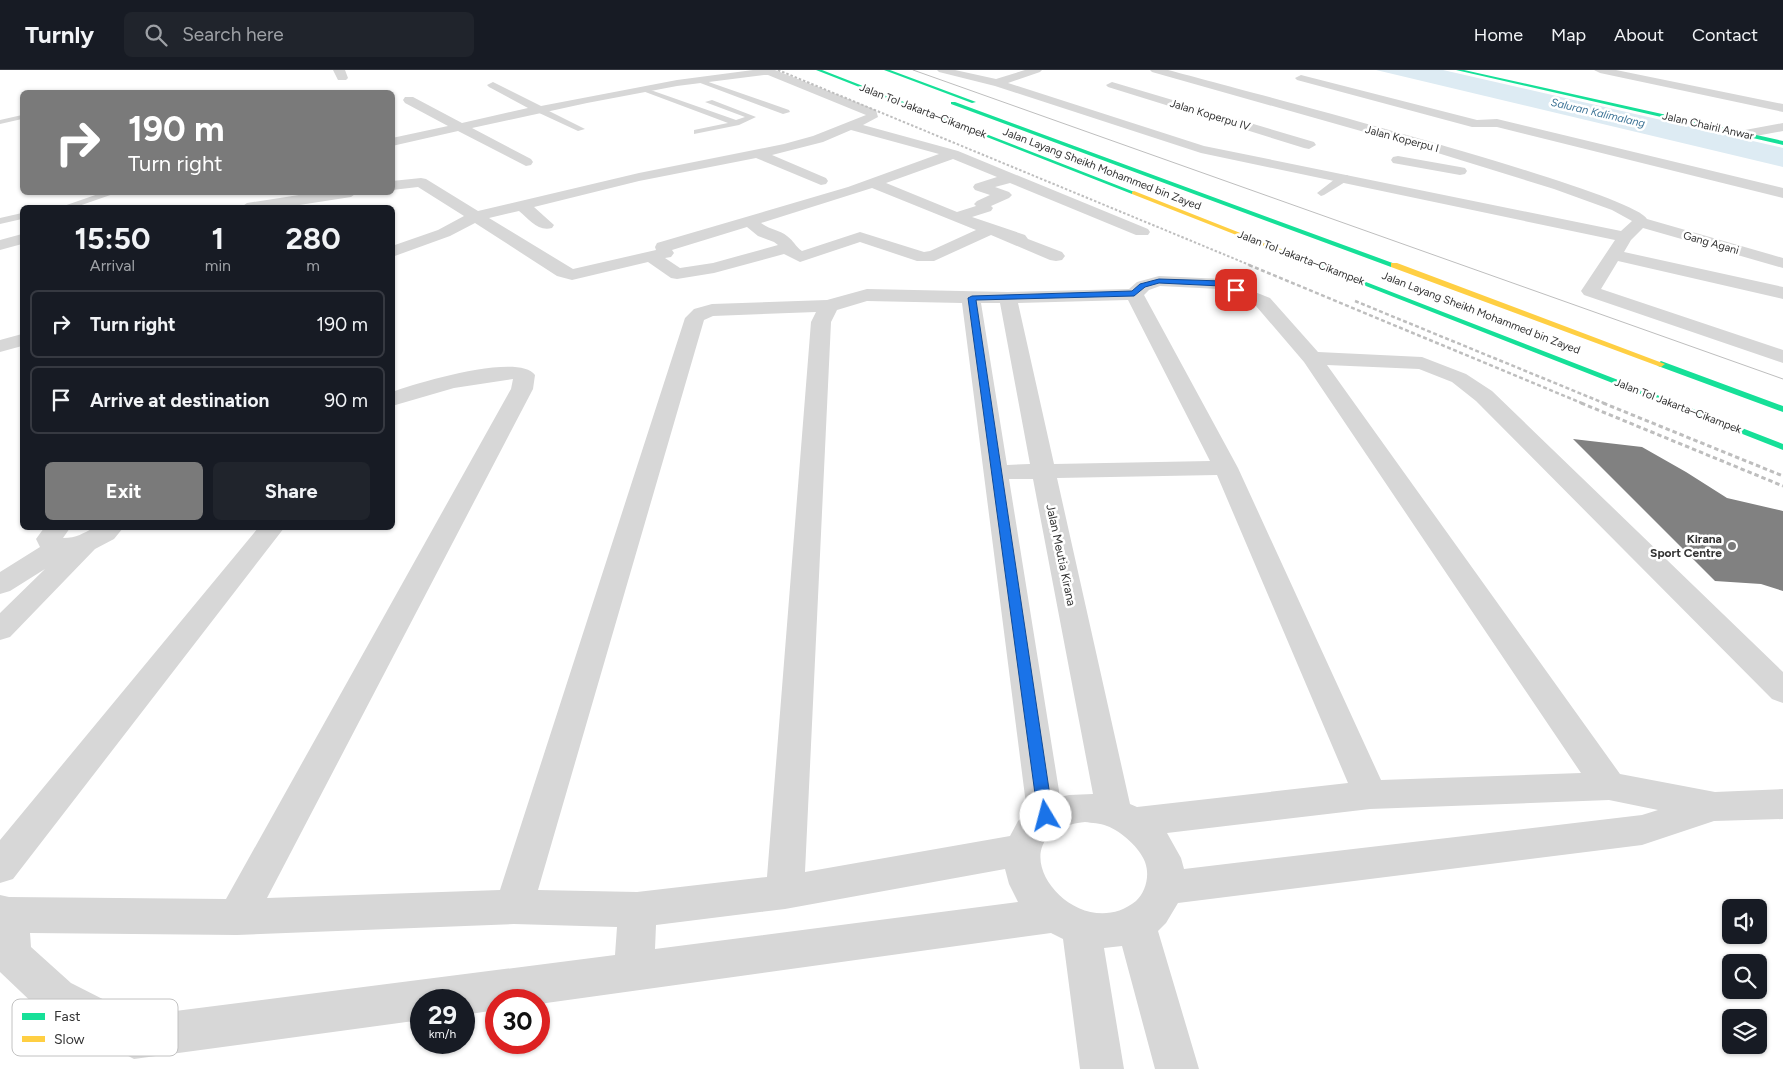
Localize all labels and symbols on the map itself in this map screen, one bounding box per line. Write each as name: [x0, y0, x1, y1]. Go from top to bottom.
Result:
street label: Jalan Tol Jakarta–Cikampek: [858, 81, 989, 142]
water label: Saluran Kalimalang: [1550, 96, 1647, 130]
street label: Jalan Koperpu IV: [1168, 97, 1252, 134]
street label: Jalan Chairil Anwar: [1661, 109, 1755, 143]
street label: Jalan Koperpu I: [1364, 123, 1440, 155]
street label: Jalan Layang Sheikh Mohammed bin Zayed: [1001, 125, 1203, 213]
street label: Jalan Tol Jakarta–Cikampek: [1236, 228, 1367, 289]
street label: Gang Agani: [1682, 229, 1740, 257]
pin: [1215, 269, 1257, 311]
street label: Jalan Layang Sheikh Mohammed bin Zayed: [1380, 269, 1582, 357]
street label: Jalan Tol Jakarta–Cikampek: [1613, 376, 1744, 437]
street label: Jalan Meutia Kirana: [1043, 503, 1079, 607]
place label: Kirana Sport Centre: [1650, 532, 1722, 560]
marker: Kirana Sport Centre: [1726, 540, 1738, 552]
position arrow: [1019, 789, 1071, 841]
speed limit sign: 30: [485, 989, 550, 1054]
legend: [12, 999, 178, 1056]
text: Fast: [54, 1008, 80, 1025]
text: Slow: [54, 1031, 85, 1048]

